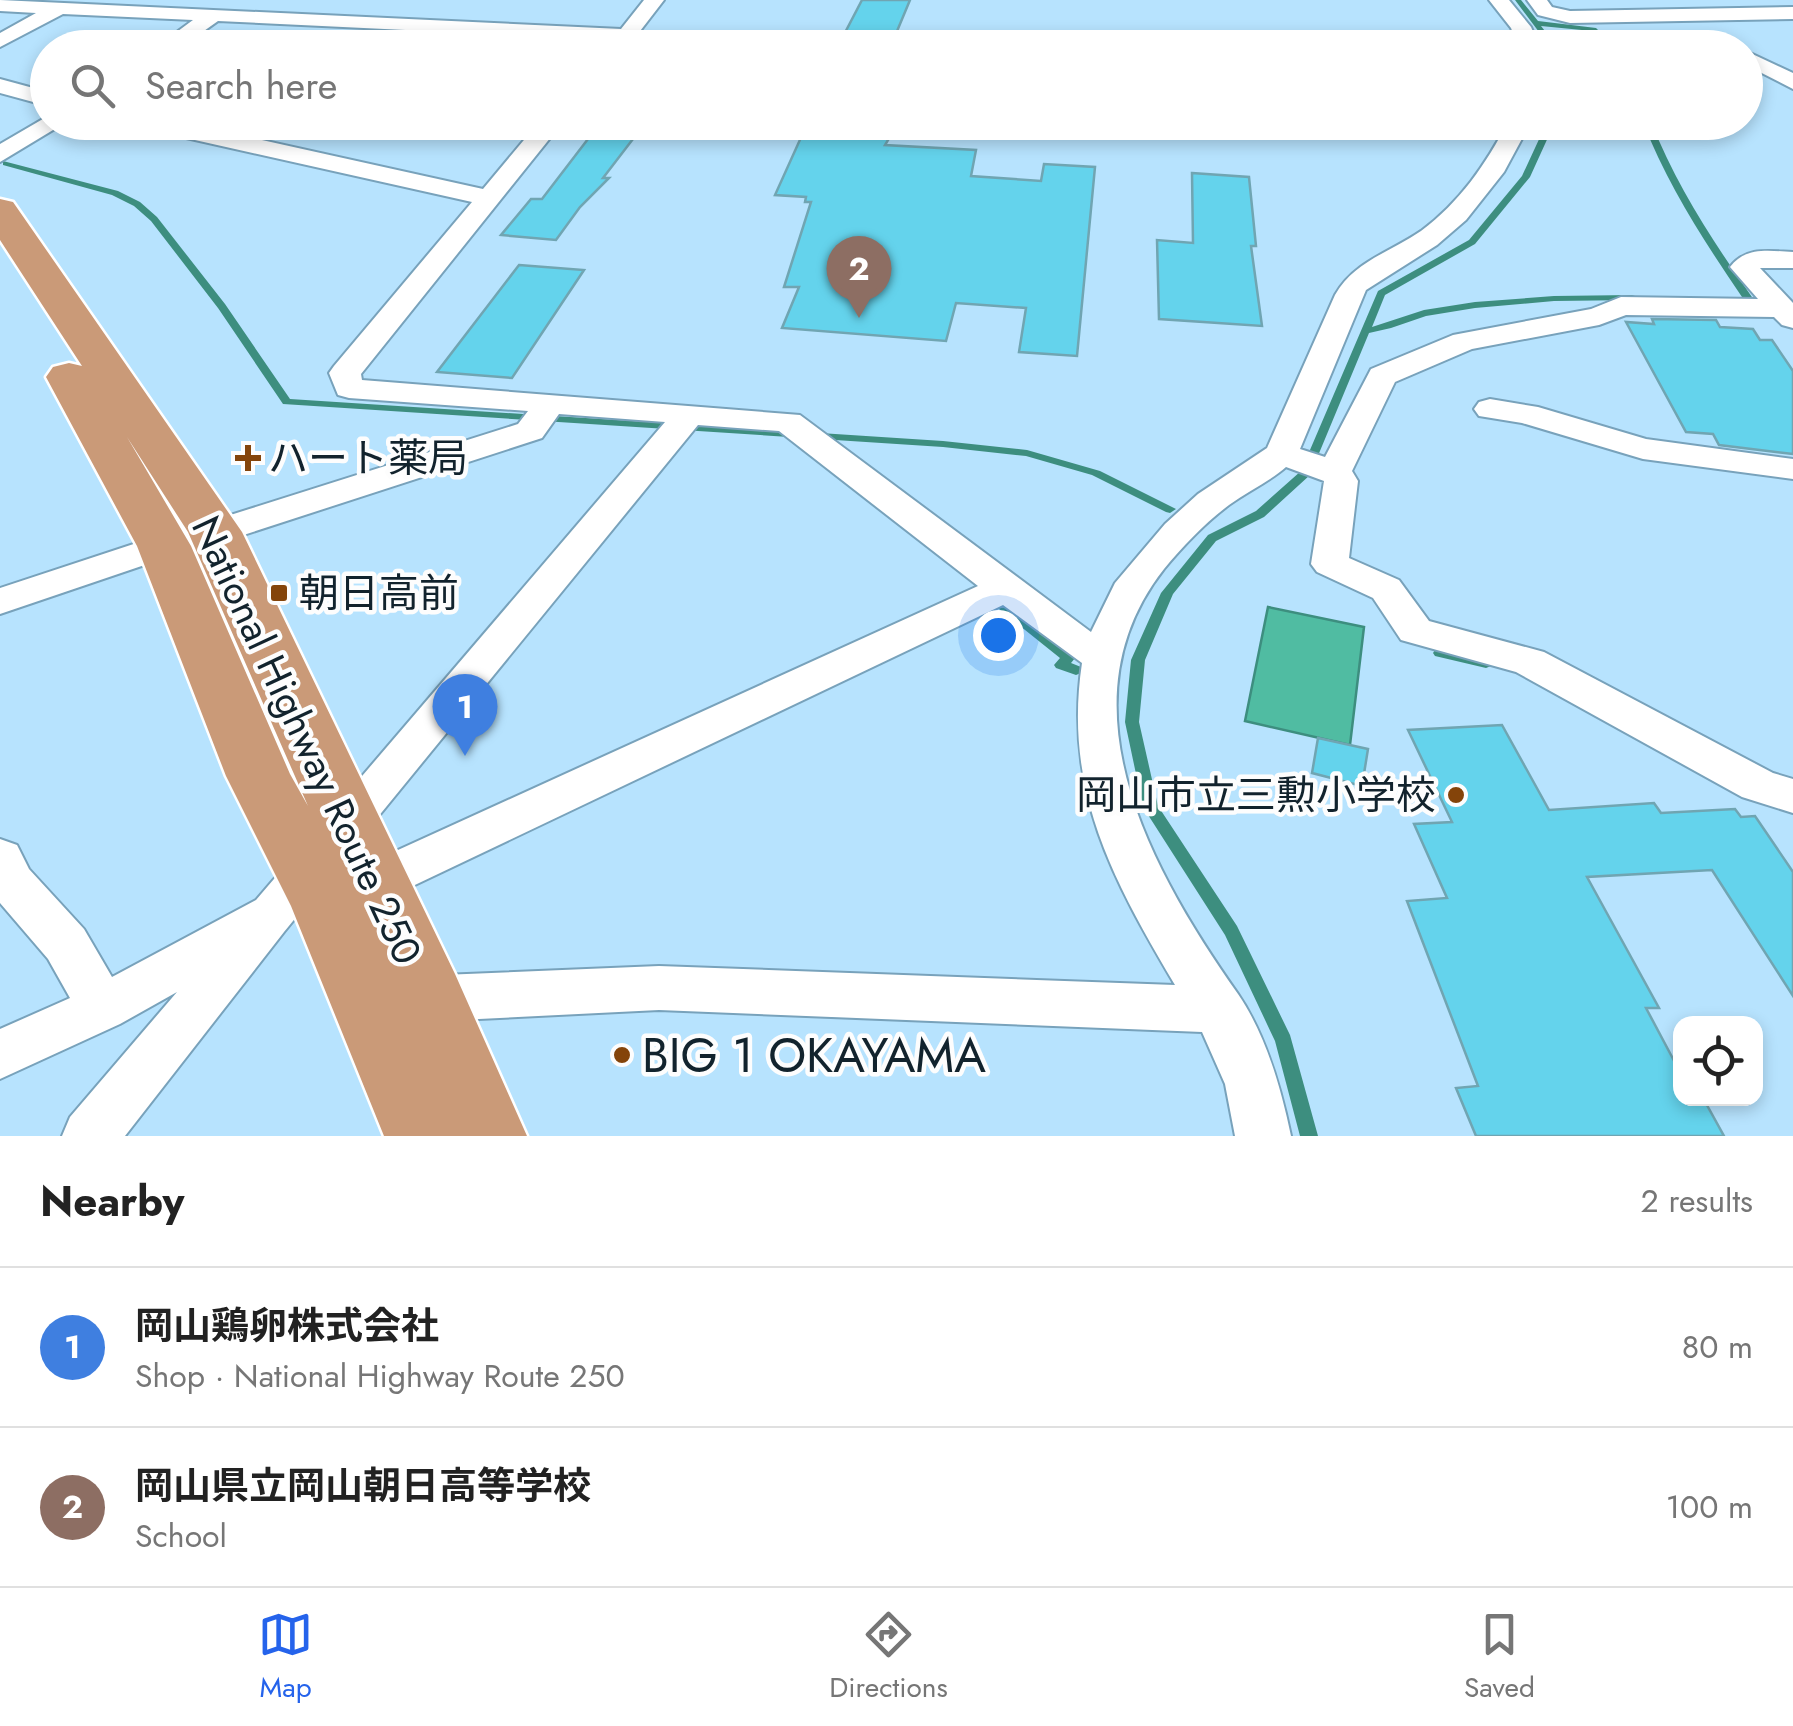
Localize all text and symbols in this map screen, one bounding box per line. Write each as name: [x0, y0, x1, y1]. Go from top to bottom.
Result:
search box: [30, 30, 1763, 140]
icon: search: [65, 58, 120, 113]
text: Search here: [145, 58, 337, 113]
pin: 2: [826, 236, 892, 318]
place label: ハート薬局: [268, 429, 468, 487]
marker: ハート薬局: [237, 447, 259, 469]
street label: National Highway Route 250: [177, 506, 437, 974]
place label: 朝日高前: [299, 564, 459, 622]
marker: 朝日高前: [268, 582, 290, 604]
your location: [973, 610, 1024, 661]
pin: 1: [432, 674, 498, 756]
place label: 岡山市立三勲小学校: [1076, 766, 1436, 824]
marker: 岡山市立三勲小学校: [1445, 784, 1467, 806]
map controls: [1673, 1016, 1763, 1106]
button: locate: [1673, 1016, 1763, 1106]
place label: BIG 1 OKAYAMA: [642, 1021, 986, 1090]
marker: BIG 1 OKAYAMA: [611, 1044, 633, 1066]
text: Nearby: [40, 1171, 184, 1232]
text: 2 results: [1641, 1178, 1753, 1224]
text: 岡山鶏卵株式会社: [135, 1298, 439, 1353]
text: 1: [64, 1324, 81, 1370]
text: 80 m: [1682, 1324, 1753, 1370]
text: Shop · National Highway Route 250: [135, 1353, 625, 1399]
text: 岡山県立岡山朝日高等学校: [135, 1458, 591, 1513]
text: 2: [62, 1484, 83, 1530]
text: 100 m: [1666, 1484, 1753, 1530]
text: School: [135, 1513, 227, 1559]
tab: Map: [258, 1607, 313, 1708]
tab: Directions: [829, 1607, 948, 1708]
tab: Saved: [1464, 1607, 1535, 1708]

